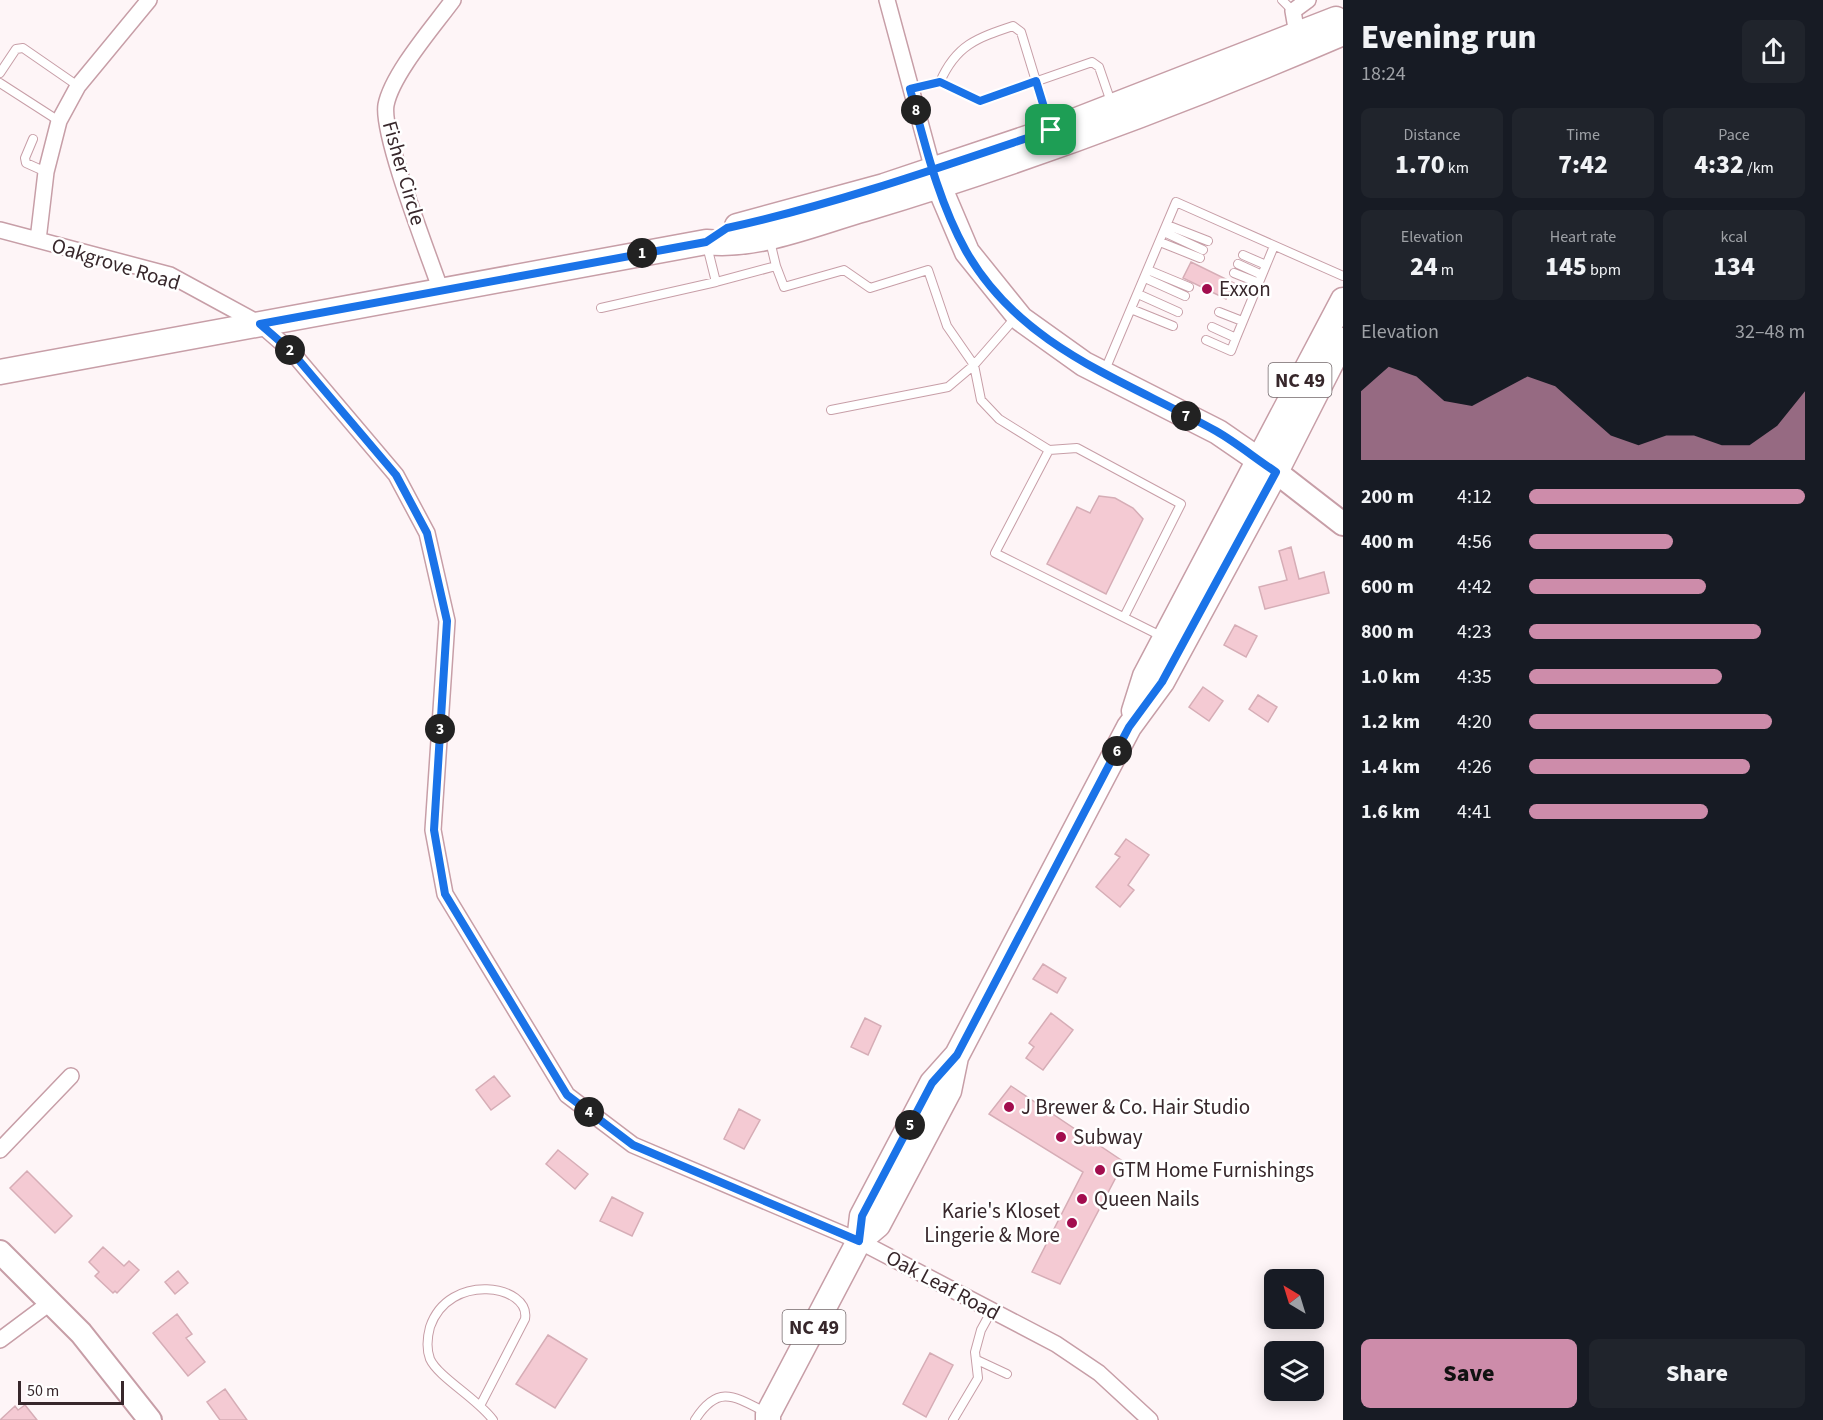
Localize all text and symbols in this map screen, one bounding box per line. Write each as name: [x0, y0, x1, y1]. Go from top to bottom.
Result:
text: Evening run: [1361, 14, 1537, 61]
button: share: [1742, 20, 1805, 83]
text: 18:24: [1361, 60, 1406, 88]
pin: 8: [901, 95, 931, 125]
text: 8: [912, 99, 920, 121]
pin: [1025, 104, 1076, 155]
icon: arrive: [1034, 113, 1067, 146]
street label: Fisher Circle: [375, 117, 433, 229]
text: Distance: [1404, 124, 1460, 146]
text: Time: [1566, 124, 1600, 146]
text: Pace: [1718, 124, 1750, 146]
text: 1.70: [1395, 146, 1445, 183]
text: 7:42: [1558, 146, 1608, 183]
text: 4:32: [1694, 146, 1744, 183]
text: km: [1445, 157, 1469, 179]
text: /km: [1744, 157, 1774, 179]
text: Elevation: [1401, 226, 1463, 248]
text: Heart rate: [1550, 226, 1616, 248]
text: kcal: [1721, 226, 1747, 248]
street label: Oakgrove Road: [48, 230, 184, 298]
pin: 1: [627, 238, 657, 268]
text: 1: [638, 242, 646, 264]
text: 24: [1410, 248, 1438, 285]
text: 145: [1545, 248, 1587, 285]
text: 134: [1713, 248, 1755, 285]
text: m: [1438, 259, 1454, 281]
text: bpm: [1587, 259, 1621, 281]
place label: Exxon: [1219, 274, 1271, 304]
marker: Exxon: [1200, 282, 1214, 296]
text: Elevation: [1361, 318, 1439, 346]
text: 32–48 m: [1735, 318, 1805, 346]
pin: 2: [275, 335, 305, 365]
text: 2: [286, 339, 294, 361]
road number: NC 49: [1268, 363, 1332, 397]
pin: 7: [1171, 401, 1201, 431]
text: 7: [1182, 405, 1190, 427]
text: 200 m: [1361, 483, 1414, 511]
text: 4:12: [1457, 483, 1492, 511]
text: 400 m: [1361, 528, 1414, 556]
text: 4:56: [1457, 528, 1492, 556]
text: 600 m: [1361, 573, 1414, 601]
text: 4:42: [1457, 573, 1492, 601]
text: 800 m: [1361, 618, 1414, 646]
text: 4:23: [1457, 618, 1492, 646]
text: 1.0 km: [1361, 663, 1420, 691]
text: 4:35: [1457, 663, 1492, 691]
text: 1.2 km: [1361, 708, 1420, 736]
text: 4:20: [1457, 708, 1492, 736]
pin: 3: [425, 714, 455, 744]
text: 3: [436, 718, 444, 740]
pin: 6: [1102, 736, 1132, 766]
text: 6: [1113, 740, 1121, 762]
text: 1.4 km: [1361, 753, 1420, 781]
text: 4:26: [1457, 753, 1492, 781]
text: 1.6 km: [1361, 798, 1420, 826]
text: 4:41: [1457, 798, 1492, 826]
place label: J Brewer & Co. Hair Studio: [1021, 1092, 1250, 1122]
pin: 4: [574, 1097, 604, 1127]
marker: J Brewer & Co. Hair Studio: [1002, 1100, 1016, 1114]
text: 4: [585, 1101, 593, 1123]
pin: 5: [895, 1110, 925, 1140]
text: 5: [906, 1114, 914, 1136]
place label: Subway: [1073, 1122, 1143, 1152]
marker: Subway: [1054, 1130, 1068, 1144]
place label: GTM Home Furnishings: [1112, 1155, 1314, 1185]
marker: GTM Home Furnishings: [1093, 1163, 1107, 1177]
place label: Queen Nails: [1094, 1184, 1200, 1214]
marker: Queen Nails: [1075, 1192, 1089, 1206]
place label: Karie's Kloset Lingerie & More: [924, 1196, 1060, 1250]
marker: Karie's Kloset Lingerie & More: [1065, 1216, 1079, 1230]
street label: Oak Leaf Road: [881, 1242, 1005, 1328]
north arrow: [1264, 1269, 1324, 1329]
map controls: [1264, 1269, 1324, 1401]
road number: NC 49: [782, 1310, 846, 1344]
button: Save: [1361, 1339, 1577, 1408]
button: Share: [1589, 1339, 1805, 1408]
button: layers: [1264, 1341, 1324, 1401]
scale bar: [18, 1378, 124, 1406]
text: 50 m: [27, 1380, 59, 1402]

